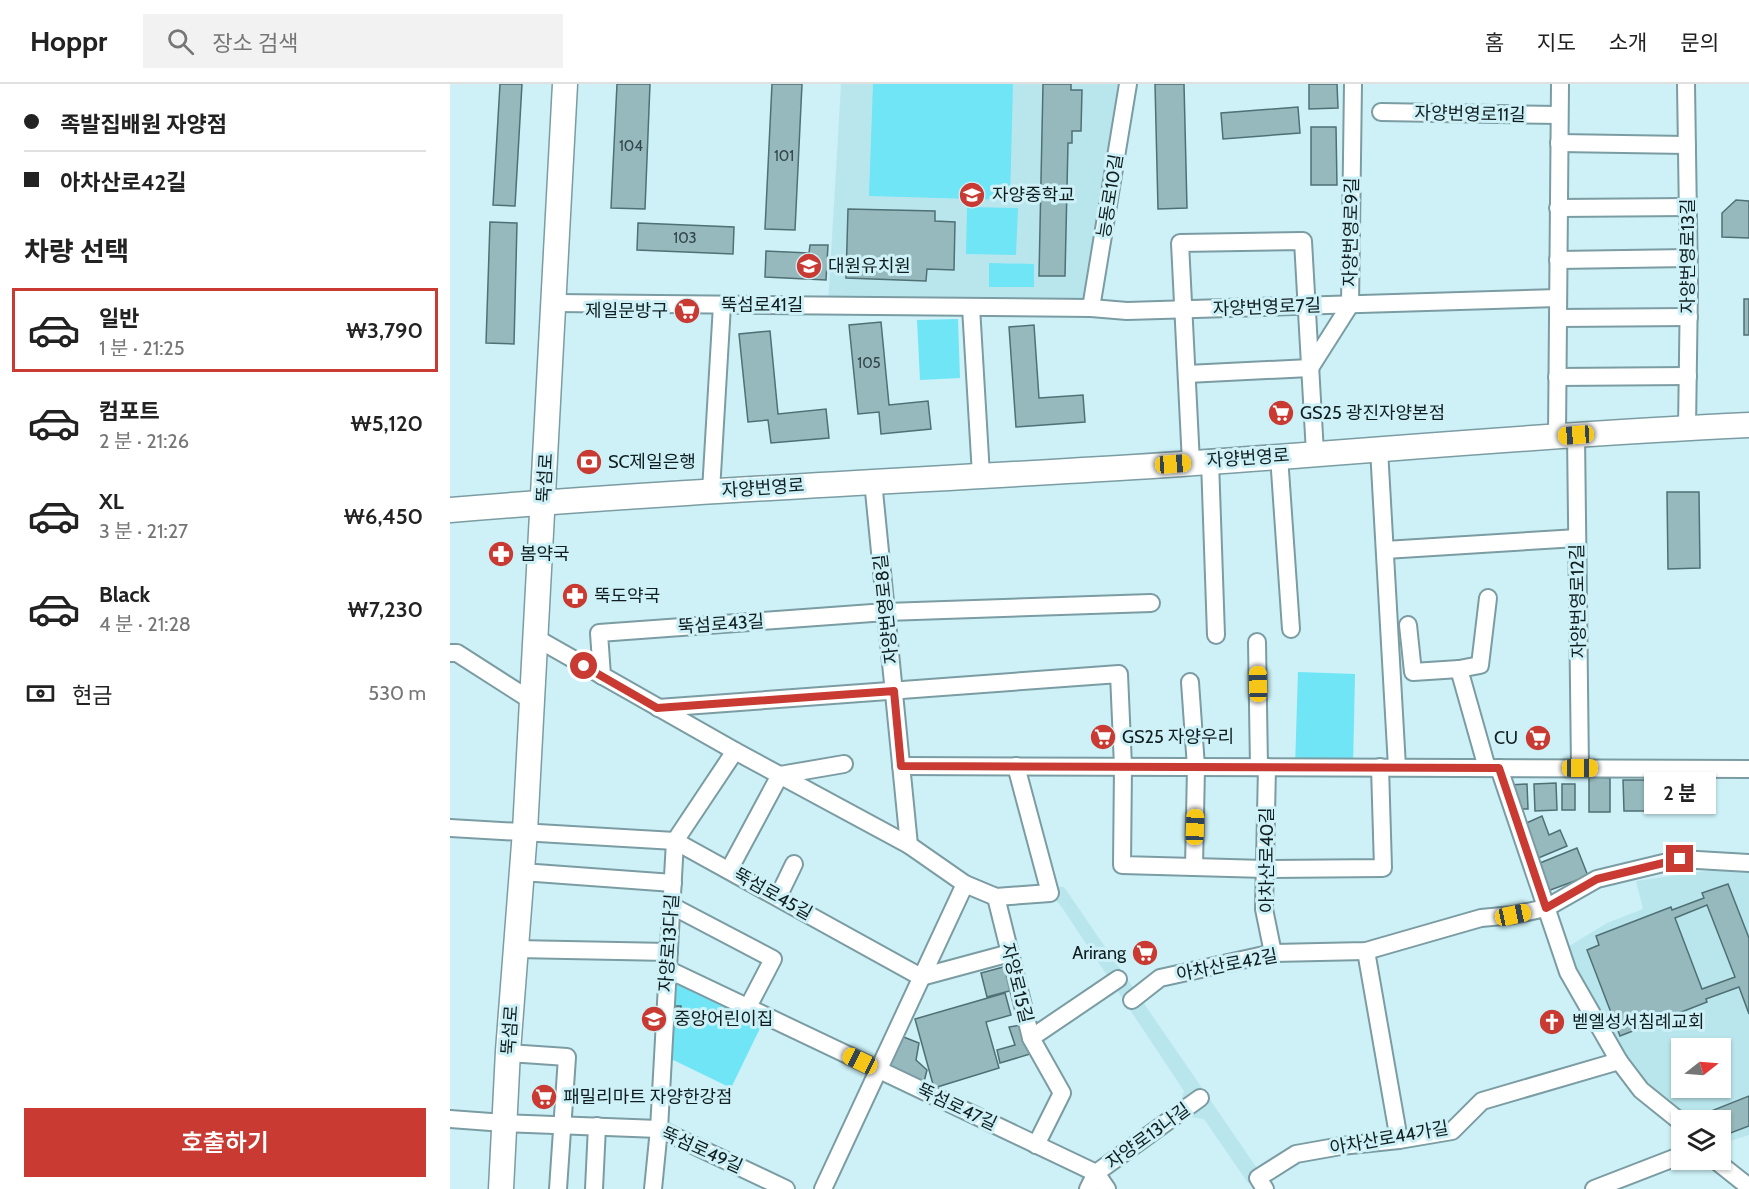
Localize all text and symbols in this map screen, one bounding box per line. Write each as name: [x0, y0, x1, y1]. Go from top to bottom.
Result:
search box: [143, 14, 563, 68]
text: Hoppr: [30, 24, 107, 58]
icon: search: [164, 25, 197, 58]
text: 장소 검색: [212, 30, 298, 57]
text: 홈: [1485, 30, 1504, 55]
text: 지도: [1537, 30, 1576, 55]
text: 소개: [1609, 30, 1647, 55]
text: 문의: [1680, 30, 1719, 55]
street label: 자양번영로11길: [1414, 102, 1526, 126]
text: 족발집배원 자양점: [60, 111, 227, 138]
house number: 104: [619, 137, 643, 155]
house number: 101: [774, 147, 794, 165]
street label: 능동로10길: [1093, 152, 1127, 240]
text: 아차산로42길: [60, 169, 187, 196]
street label: 자양번영로9길: [1339, 177, 1363, 287]
school or university icon: 자양중학교: [957, 180, 987, 210]
place label: 자양중학교: [992, 184, 1075, 206]
street label: 자양번영로13길: [1677, 199, 1699, 313]
house number: 103: [673, 229, 697, 247]
text: 차량 선택: [24, 235, 129, 268]
school or university icon: 대원유치원: [794, 251, 824, 281]
place label: 대원유치원: [828, 255, 911, 277]
street label: 뚝섬로41길: [721, 294, 803, 316]
street label: 자양번영로7길: [1212, 294, 1322, 320]
supermarket icon: 제일문방구: [672, 296, 702, 326]
place label: 제일문방구: [585, 300, 668, 322]
icon: car: [27, 303, 81, 357]
text: 일반: [99, 305, 139, 332]
text: ₩3,790: [346, 317, 423, 344]
text: 1 분 · 21:25: [99, 336, 185, 360]
house number: 105: [857, 354, 881, 372]
icon: car: [27, 396, 81, 450]
text: 컴포트: [99, 398, 160, 425]
supermarket icon: GS25 광진자양본점: [1266, 398, 1296, 428]
place label: GS25 광진자양본점: [1300, 402, 1445, 424]
text: ₩5,120: [351, 410, 423, 437]
car: [1557, 425, 1595, 445]
text: 2 분 · 21:26: [99, 429, 189, 453]
street label: 자양번영로: [1206, 444, 1290, 472]
bank icon: SC제일은행: [574, 447, 604, 477]
place label: SC제일은행: [608, 451, 696, 473]
street label: 뚝섬로: [533, 453, 557, 503]
car: [1154, 454, 1192, 474]
street label: 자양번영로: [721, 474, 805, 502]
text: XL: [99, 488, 124, 515]
icon: car: [27, 489, 81, 543]
text: ₩6,450: [344, 503, 423, 530]
text: 3 분 · 21:27: [99, 519, 188, 543]
pharmacy icon: 봄약국: [486, 539, 516, 569]
place label: 봄약국: [520, 543, 570, 565]
street label: 자양번영로12길: [1566, 543, 1590, 659]
street label: 자양번영로8길: [869, 553, 903, 665]
text: Black: [99, 581, 150, 608]
pharmacy icon: 뚝도약국: [560, 581, 590, 611]
icon: car: [27, 582, 81, 636]
place label: 뚝도약국: [594, 585, 660, 607]
text: ₩7,230: [348, 596, 423, 623]
street label: 뚝섬로43길: [677, 610, 765, 638]
text: 4 분 · 21:28: [99, 612, 191, 636]
route start: [570, 652, 597, 679]
car: [1249, 666, 1267, 702]
icon: cash: [24, 677, 57, 710]
text: 530 m: [368, 681, 426, 705]
text: 현금: [72, 682, 112, 709]
supermarket icon: GS25 자양우리: [1088, 722, 1118, 752]
supermarket icon: CU: [1523, 723, 1553, 753]
place label: GS25 자양우리: [1122, 726, 1234, 748]
place label: CU: [1494, 727, 1518, 749]
car: [1562, 759, 1598, 777]
callout: 2 분: [1644, 772, 1716, 814]
text: 2 분: [1663, 781, 1697, 805]
street label: 아차산로40길: [1256, 807, 1278, 913]
car: [1185, 809, 1205, 845]
route end: [1666, 845, 1693, 872]
street label: 뚝섬로45길: [730, 863, 816, 925]
street label: 자양로13다길: [655, 893, 683, 993]
car: [1494, 902, 1532, 928]
supermarket icon: Arirang: [1130, 938, 1160, 968]
street label: 자양로15길: [996, 941, 1038, 1025]
place label: Arirang: [1072, 942, 1127, 964]
street label: 아차산로42길: [1175, 944, 1279, 986]
street label: 뚝섬로: [497, 1004, 523, 1056]
school or university icon: 중앙어린이집: [639, 1004, 669, 1034]
church icon: 벧엘성서침례교회: [1537, 1007, 1567, 1037]
place label: 중앙어린이집: [674, 1008, 773, 1030]
place label: 벧엘성서침례교회: [1572, 1011, 1704, 1033]
north arrow: [1671, 1038, 1731, 1098]
map controls: [1671, 1038, 1731, 1170]
car: [840, 1045, 880, 1077]
street label: 뚝섬로47길: [914, 1079, 1000, 1135]
supermarket icon: 패밀리마트 자양한강점: [529, 1082, 559, 1112]
place label: 패밀리마트 자양한강점: [563, 1086, 733, 1108]
street label: 자양로13나길: [1102, 1098, 1194, 1174]
button: 호출하기: [24, 1108, 426, 1177]
button: layers: [1671, 1110, 1731, 1170]
street label: 아차산로44가길: [1328, 1117, 1450, 1159]
street label: 뚝섬로49길: [658, 1122, 746, 1178]

